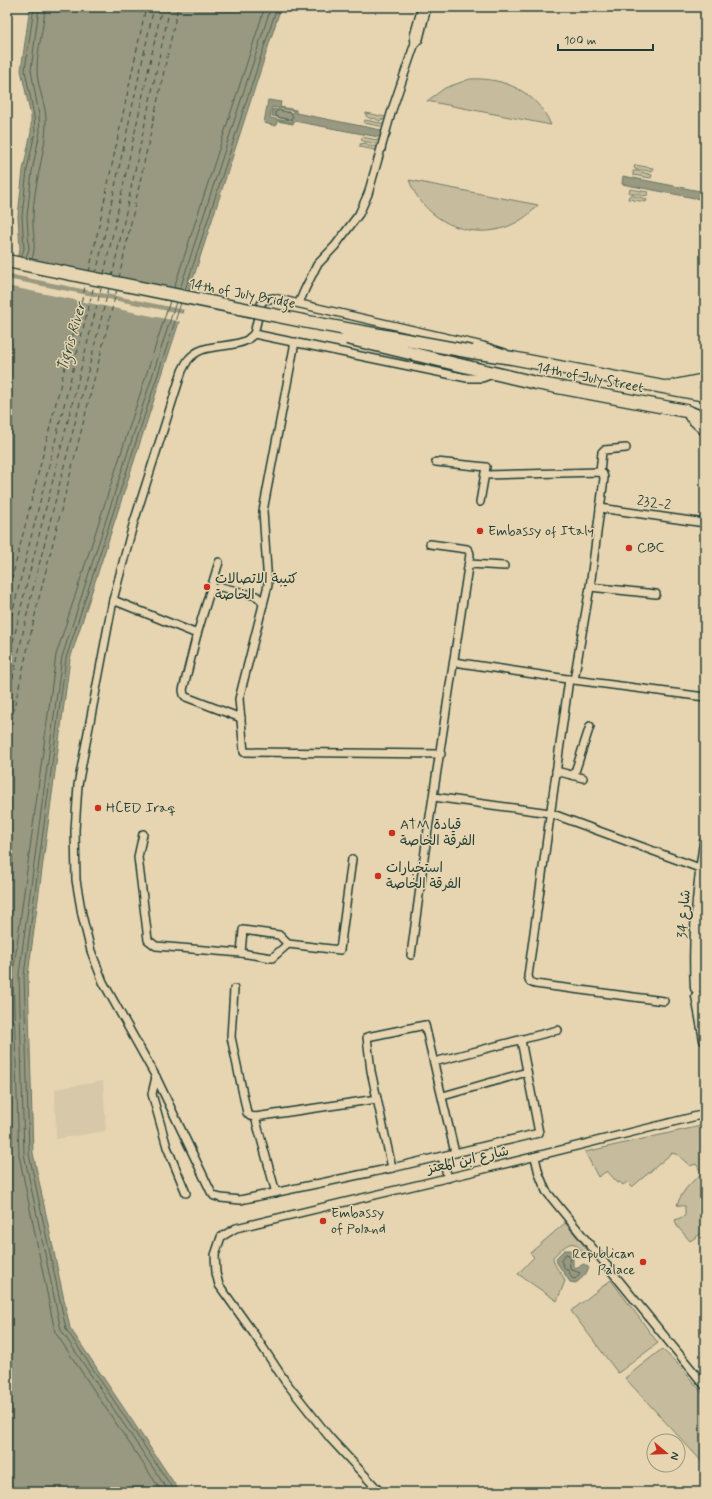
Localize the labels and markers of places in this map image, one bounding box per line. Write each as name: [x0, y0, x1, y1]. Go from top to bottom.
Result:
place label: Embassy of Italy: [488, 522, 594, 540]
marker: Embassy of Italy: [475, 526, 485, 536]
place label: CBC: [637, 539, 665, 557]
marker: CBC: [624, 543, 634, 553]
place label: كتيبة الاتصالات الخاصة: [215, 570, 298, 604]
marker: كتيبة الاتصالات الخاصة: [202, 582, 212, 592]
place label: HCED Iraq: [106, 799, 175, 817]
marker: HCED Iraq: [93, 803, 103, 813]
place label: ATM قيادة الفرقة الخاصة: [400, 816, 475, 850]
marker: ATM قيادة الفرقة الخاصة: [387, 828, 397, 838]
place label: استخبارات الفرقة الخاصة: [386, 859, 461, 893]
marker: استخبارات الفرقة الخاصة: [373, 871, 383, 881]
place label: Embassy of Poland: [331, 1204, 386, 1238]
marker: Embassy of Poland: [318, 1216, 328, 1226]
place label: Republican Palace: [572, 1245, 635, 1279]
marker: Republican Palace: [638, 1257, 648, 1267]

